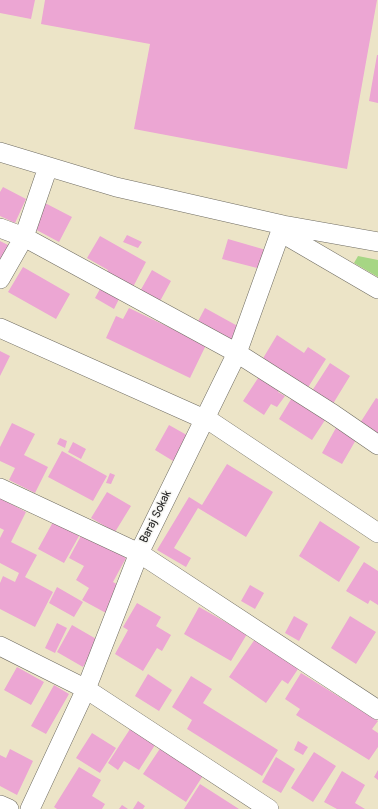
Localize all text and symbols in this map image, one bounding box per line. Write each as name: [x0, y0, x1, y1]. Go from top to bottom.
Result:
street label: Baraj Sokak: [137, 488, 175, 546]

